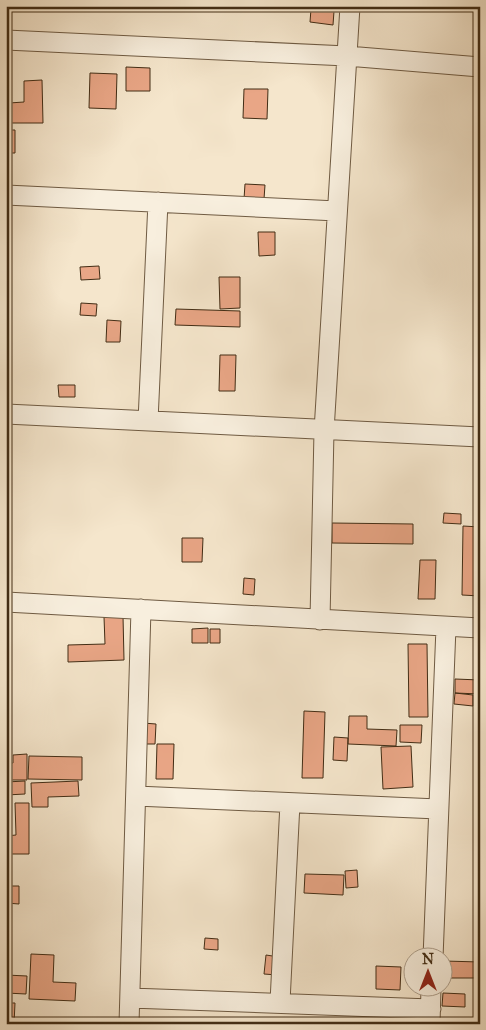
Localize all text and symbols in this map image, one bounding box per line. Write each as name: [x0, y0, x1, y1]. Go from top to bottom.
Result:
north arrow: [404, 948, 454, 998]
text: N: [422, 951, 434, 968]

